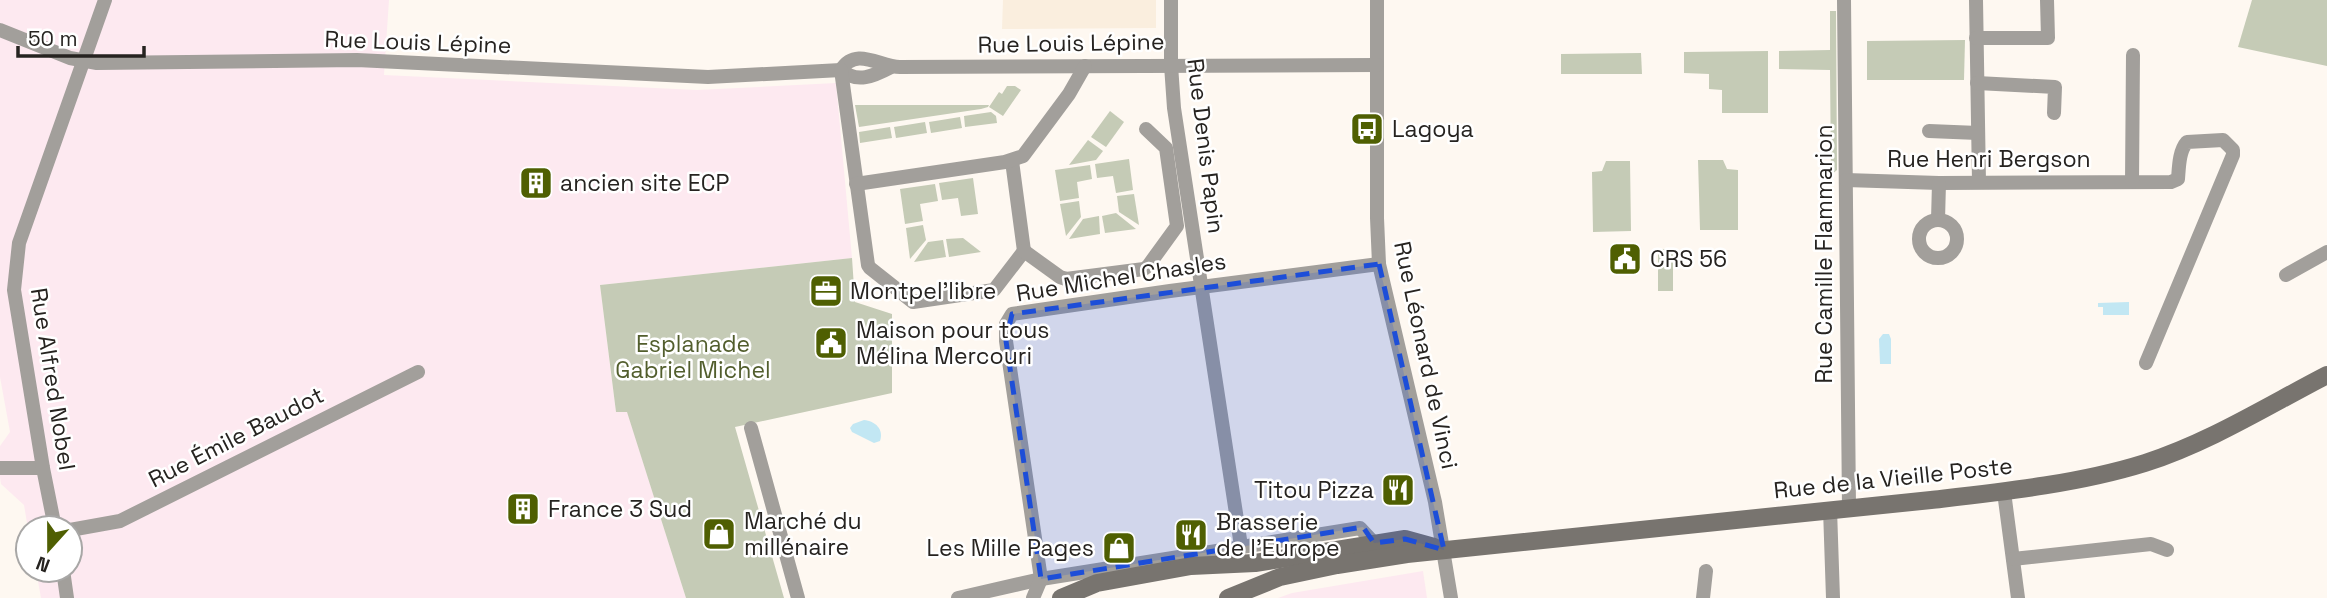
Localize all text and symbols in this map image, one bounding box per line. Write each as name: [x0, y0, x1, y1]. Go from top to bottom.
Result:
scale bar: [18, 14, 144, 58]
street label: Rue Louis Lépine: [324, 24, 512, 60]
text: 50 m: [28, 25, 78, 52]
street label: Rue Louis Lépine: [977, 26, 1165, 60]
street label: Rue Denis Papin: [1180, 57, 1232, 235]
bus stop icon: Lagoya: [1348, 110, 1386, 148]
place label: Lagoya: [1392, 114, 1474, 144]
street label: Rue Camille Flammarion: [1809, 124, 1839, 384]
street label: Rue Henri Bergson: [1887, 144, 2091, 174]
building icon: ancien site ECP: [517, 164, 555, 202]
place label: ancien site ECP: [560, 168, 730, 198]
street label: Rue Léonard de Vinci: [1387, 238, 1465, 472]
public building icon: CRS 56: [1606, 240, 1644, 278]
place label: CRS 56: [1650, 244, 1727, 274]
street label: Rue Michel Chasles: [1014, 246, 1228, 308]
office icon: Montpel'libre: [807, 272, 845, 310]
place label: Montpel'libre: [850, 276, 996, 306]
street label: Rue Alfred Nobel: [24, 286, 82, 472]
place label: Maison pour tous Mélina Mercouri: [856, 315, 1049, 371]
public building icon: Maison pour tous Mélina Mercouri: [812, 324, 850, 362]
park label: Esplanade Gabriel Michel: [615, 329, 771, 385]
street label: Rue Émile Baudot: [143, 380, 329, 494]
street label: Rue de la Vieille Poste: [1772, 451, 2014, 505]
restaurant icon: Titou Pizza: [1379, 471, 1417, 509]
place label: Titou Pizza: [1254, 475, 1374, 505]
building icon: France 3 Sud: [504, 490, 542, 528]
place label: France 3 Sud: [548, 494, 692, 524]
place label: Marché du millénaire: [744, 506, 862, 562]
place label: Brasserie de l'Europe: [1216, 507, 1340, 563]
north arrow: [14, 514, 84, 584]
shop icon: Marché du millénaire: [700, 515, 738, 553]
restaurant icon: Brasserie de l'Europe: [1172, 516, 1210, 554]
shop icon: Les Mille Pages: [1100, 529, 1138, 567]
place label: Les Mille Pages: [927, 533, 1094, 563]
text: N: [33, 550, 54, 578]

